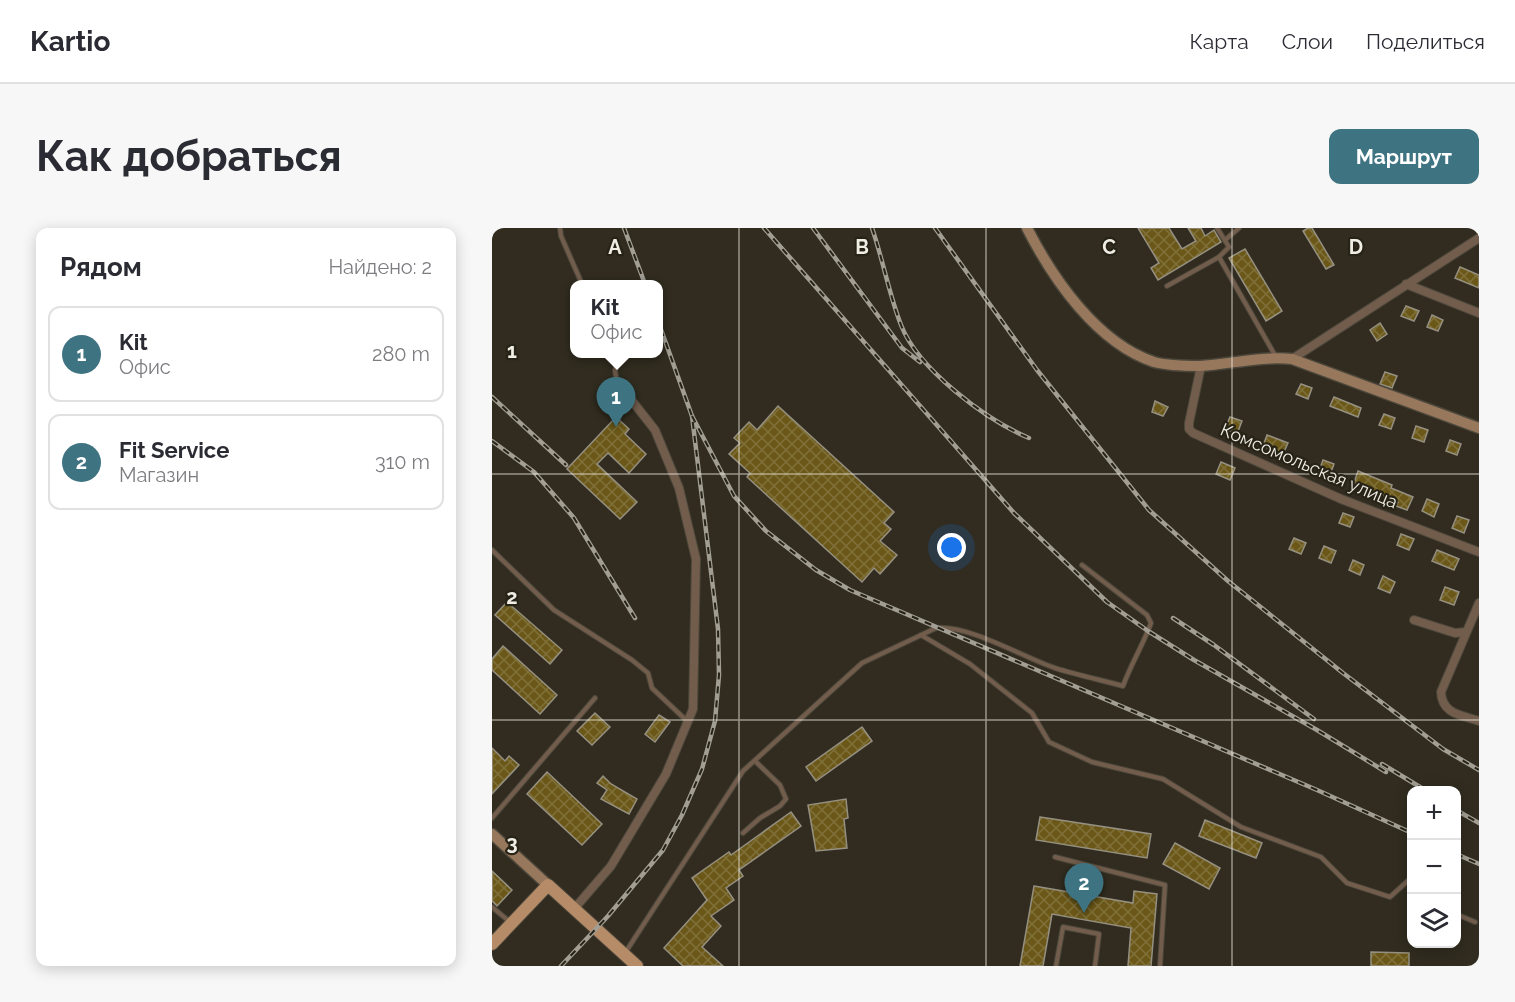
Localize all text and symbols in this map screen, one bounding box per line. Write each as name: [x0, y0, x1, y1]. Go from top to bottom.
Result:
text: Kartio: [30, 25, 110, 58]
text: Карта: [1190, 29, 1249, 54]
text: Слои: [1282, 29, 1333, 54]
text: Поделиться: [1366, 29, 1485, 54]
button: Маршрут: [1329, 129, 1479, 184]
text: Как добраться: [36, 132, 342, 181]
text: A: [608, 235, 622, 259]
text: B: [855, 235, 869, 259]
text: C: [1102, 235, 1116, 259]
text: D: [1349, 235, 1363, 259]
text: Рядом: [60, 252, 142, 282]
text: Найдено: 2: [328, 255, 432, 279]
popup: [570, 280, 663, 358]
text: Kit: [591, 294, 619, 320]
text: Офис: [591, 320, 642, 344]
text: Kit: [119, 329, 148, 355]
text: 1: [507, 339, 517, 363]
text: 1: [77, 342, 86, 366]
text: 280 m: [372, 342, 430, 366]
text: Офис: [119, 355, 171, 379]
pin: 1: [596, 378, 636, 427]
street label: Комсомольская улица: [1217, 419, 1401, 512]
text: Fit Service: [119, 437, 229, 463]
text: 2: [76, 450, 87, 474]
text: 310 m: [375, 450, 430, 474]
text: Магазин: [119, 463, 199, 487]
your location: [937, 533, 966, 562]
text: 2: [506, 585, 518, 609]
map controls: [1407, 786, 1461, 948]
button: +: [1407, 786, 1461, 840]
text: 3: [506, 831, 518, 855]
button: −: [1407, 840, 1461, 894]
pin: 2: [1064, 864, 1104, 913]
button: layers: [1407, 894, 1461, 948]

